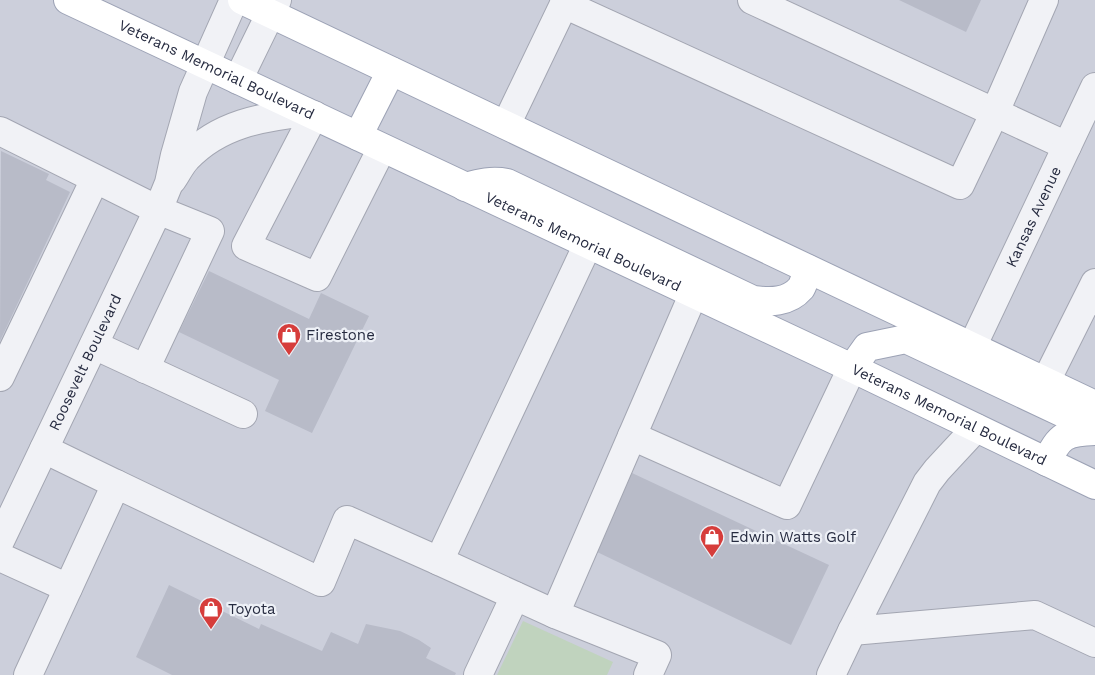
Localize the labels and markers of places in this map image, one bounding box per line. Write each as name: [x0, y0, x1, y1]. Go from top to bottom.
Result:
shop icon: Firestone: [276, 322, 302, 356]
place label: Firestone: [306, 326, 375, 344]
shop icon: Edwin Watts Golf: [699, 524, 725, 558]
place label: Edwin Watts Golf: [730, 528, 856, 546]
shop icon: Toyota: [198, 596, 224, 630]
place label: Toyota: [228, 600, 276, 618]

